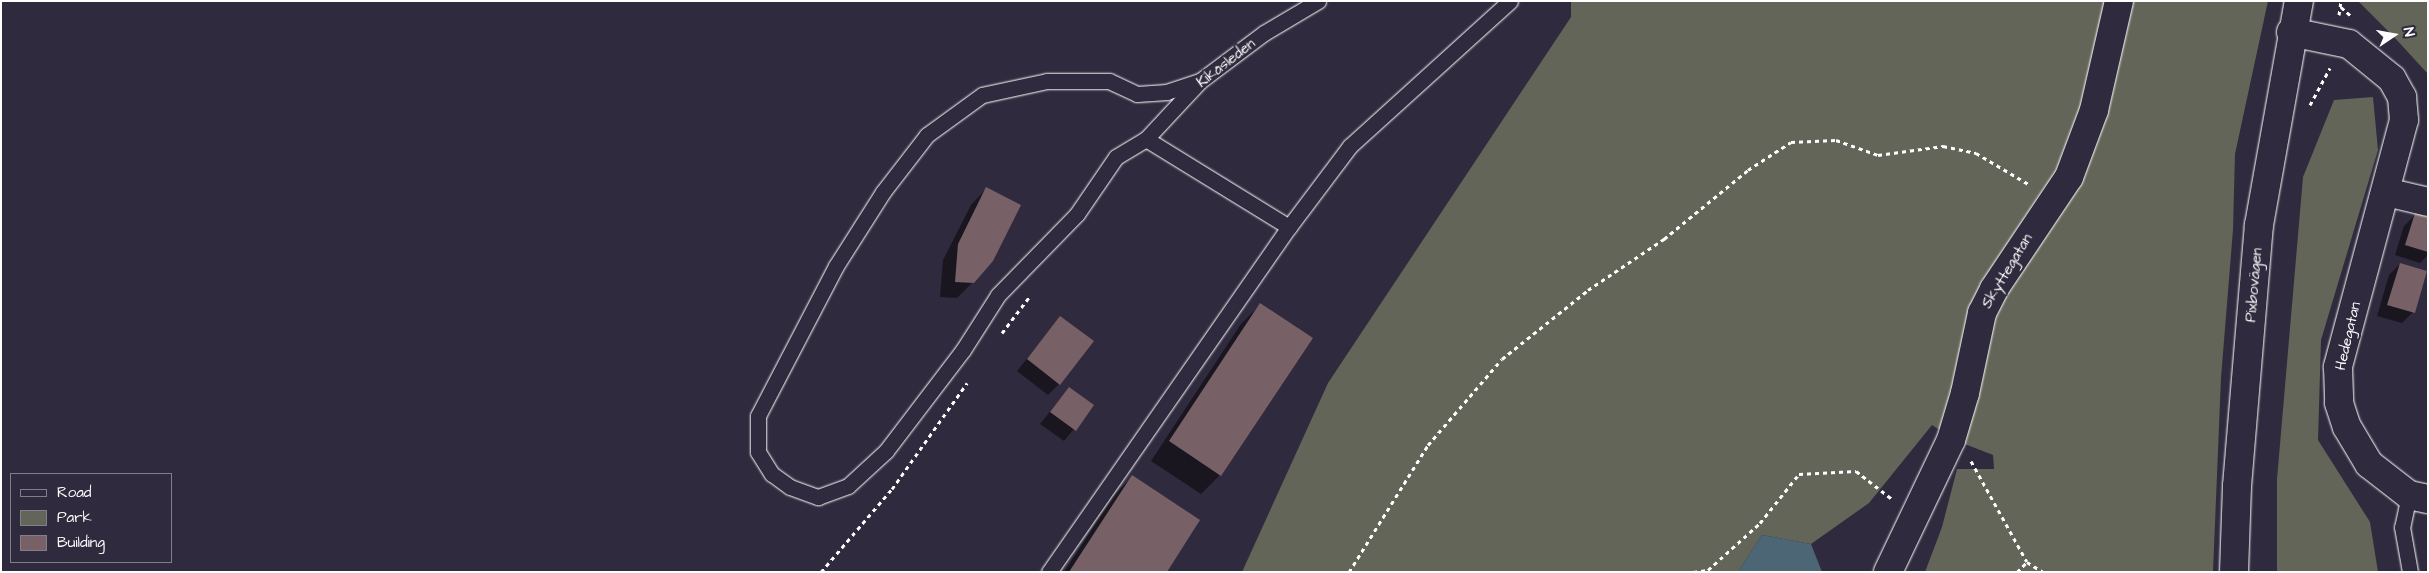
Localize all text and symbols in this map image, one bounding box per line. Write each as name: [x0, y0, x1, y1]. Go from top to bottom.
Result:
north arrow: [2369, 10, 2419, 60]
text: N: [2398, 26, 2419, 38]
street label: Kikåsleden: [1193, 35, 1259, 91]
street label: Skyttegatan: [1978, 230, 2036, 312]
street label: Pixbovägen: [2242, 247, 2266, 323]
street label: Hedegatan: [2331, 300, 2365, 372]
legend: [10, 473, 172, 563]
text: Road: [57, 482, 91, 503]
text: Park: [57, 507, 92, 528]
text: Building: [57, 532, 105, 553]

